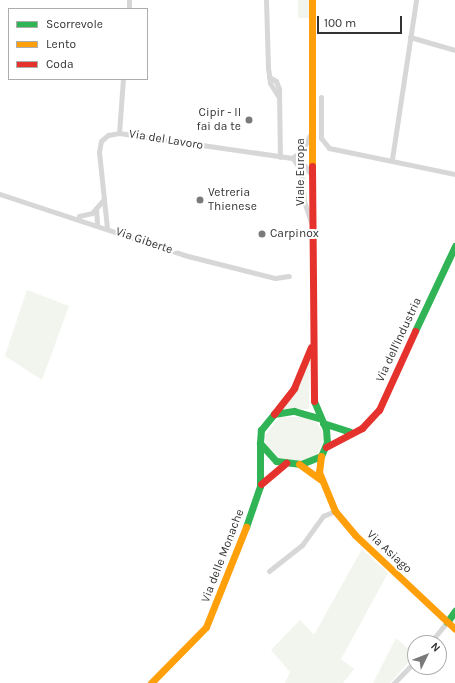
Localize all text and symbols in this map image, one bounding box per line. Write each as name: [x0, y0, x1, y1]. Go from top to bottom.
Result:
legend: [8, 8, 148, 80]
scale bar: [319, 8, 404, 34]
text: 100 m: [324, 16, 356, 30]
text: Scorrevole: [46, 17, 103, 31]
text: Lento: [46, 37, 76, 51]
text: Coda: [46, 57, 74, 71]
place label: Cipir - Il fai da te: [197, 106, 241, 134]
marker: Cipir - Il fai da te: [244, 115, 254, 125]
street label: Via del Lavoro: [128, 127, 204, 153]
street label: Viale Europa: [294, 138, 308, 206]
place label: Vetreria Thienese: [208, 186, 257, 214]
marker: Vetreria Thienese: [195, 195, 205, 205]
street label: Via Giberte: [114, 225, 174, 257]
place label: Carpinox: [270, 227, 319, 241]
marker: Carpinox: [257, 229, 267, 239]
street label: Via dell'Industria: [373, 295, 425, 385]
street label: Via delle Monache: [199, 507, 247, 605]
street label: Via Asiago: [363, 527, 415, 577]
north arrow: [407, 635, 447, 675]
text: N: [428, 640, 443, 654]

